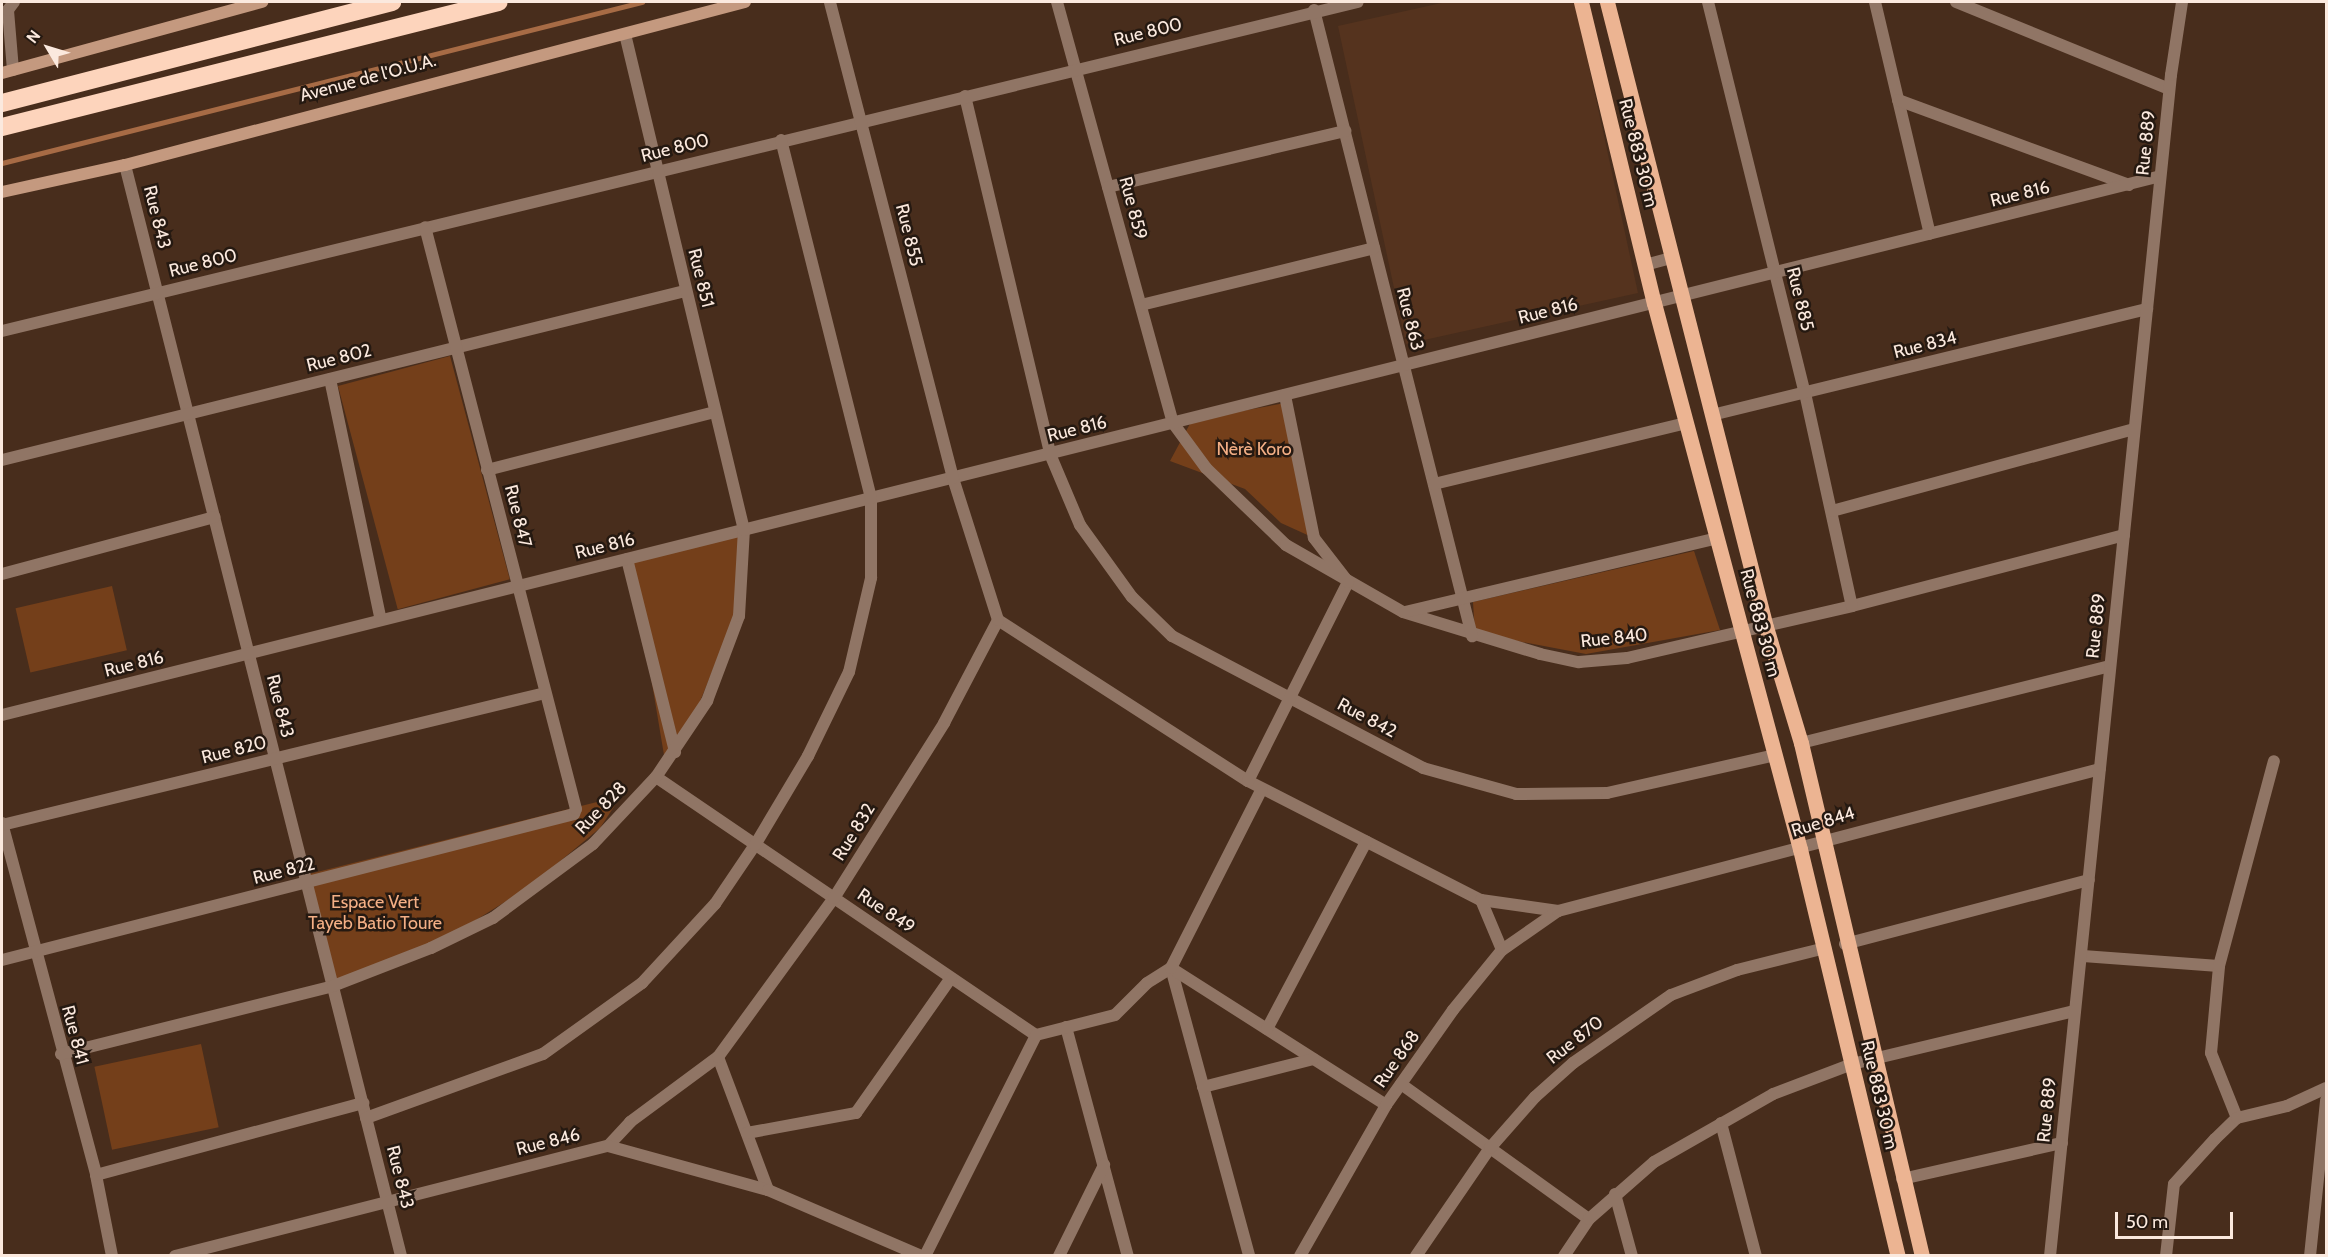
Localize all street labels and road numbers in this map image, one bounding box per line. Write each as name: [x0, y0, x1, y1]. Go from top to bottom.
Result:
street label: Rue 800: [1112, 13, 1184, 51]
street label: Avenue de l'O.U.A.: [298, 49, 438, 107]
street label: Rue 883 30 m: [1614, 96, 1662, 210]
street label: Rue 889: [2132, 109, 2160, 177]
street label: Rue 800: [639, 129, 711, 167]
street label: Rue 859: [1114, 174, 1152, 242]
street label: Rue 816: [1988, 176, 2052, 212]
street label: Rue 843: [139, 183, 175, 251]
street label: Rue 855: [891, 201, 927, 269]
street label: Rue 800: [167, 244, 239, 282]
street label: Rue 851: [683, 246, 719, 310]
street label: Rue 885: [1782, 265, 1818, 333]
street label: Rue 863: [1392, 285, 1428, 353]
street label: Rue 816: [1516, 293, 1580, 329]
street label: Rue 834: [1891, 327, 1959, 363]
street label: Rue 802: [304, 340, 374, 376]
street label: Rue 816: [1045, 411, 1109, 447]
street label: Rue 847: [500, 482, 536, 550]
street label: Rue 816: [573, 528, 637, 564]
street label: Rue 883 30 m: [1735, 567, 1785, 679]
street label: Rue 889: [2082, 592, 2110, 660]
street label: Rue 840: [1579, 624, 1649, 652]
street label: Rue 816: [102, 646, 166, 682]
street label: Rue 843: [262, 672, 298, 740]
street label: Rue 842: [1334, 693, 1400, 743]
street label: Rue 820: [199, 732, 269, 768]
street label: Rue 828: [571, 777, 631, 839]
street label: Rue 832: [828, 799, 880, 865]
street label: Rue 844: [1789, 802, 1857, 842]
street label: Rue 822: [251, 853, 317, 889]
street label: Rue 849: [853, 884, 919, 938]
street label: Rue 841: [57, 1003, 93, 1067]
street label: Rue 870: [1542, 1011, 1608, 1069]
street label: Rue 868: [1369, 1026, 1425, 1092]
street label: Rue 883 30 m: [1856, 1038, 1902, 1152]
street label: Rue 889: [2033, 1076, 2061, 1144]
street label: Rue 846: [514, 1124, 582, 1160]
street label: Rue 843: [382, 1143, 418, 1211]

